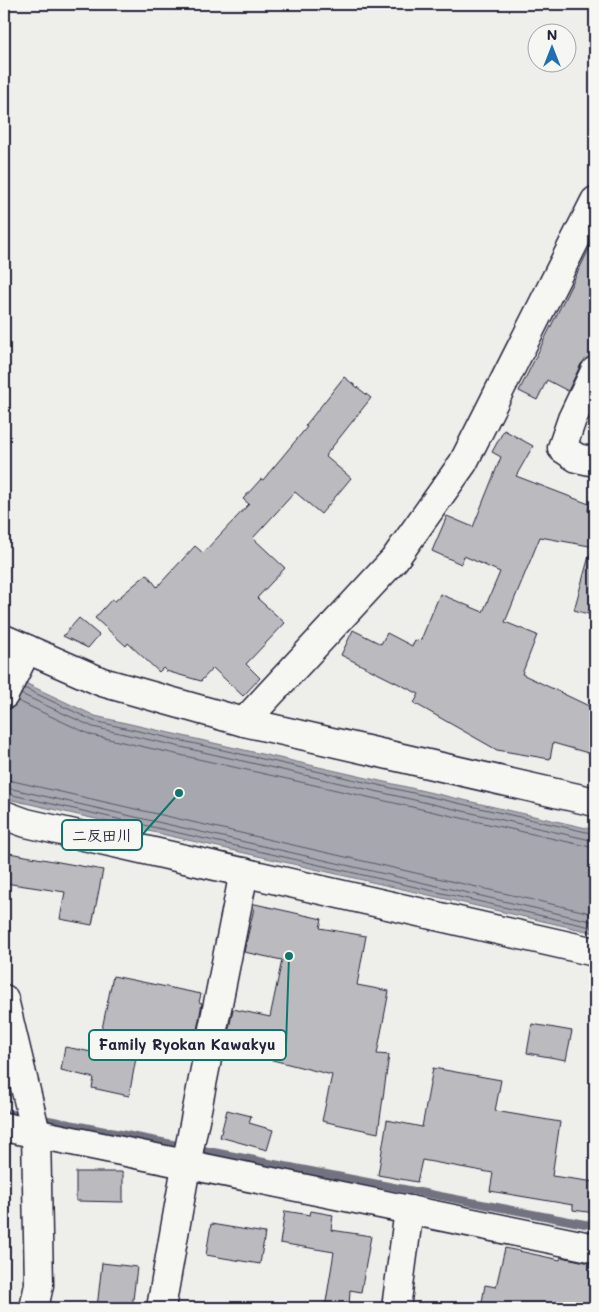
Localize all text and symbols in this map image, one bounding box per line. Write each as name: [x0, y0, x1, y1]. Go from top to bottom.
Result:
north arrow: [526, 22, 576, 72]
text: N: [547, 25, 557, 44]
callout: 二反田川: [62, 820, 142, 850]
text: 二反田川: [72, 825, 132, 845]
callout: Family Ryokan Kawakyu: [89, 1030, 286, 1060]
text: Family Ryokan Kawakyu: [99, 1034, 275, 1054]

